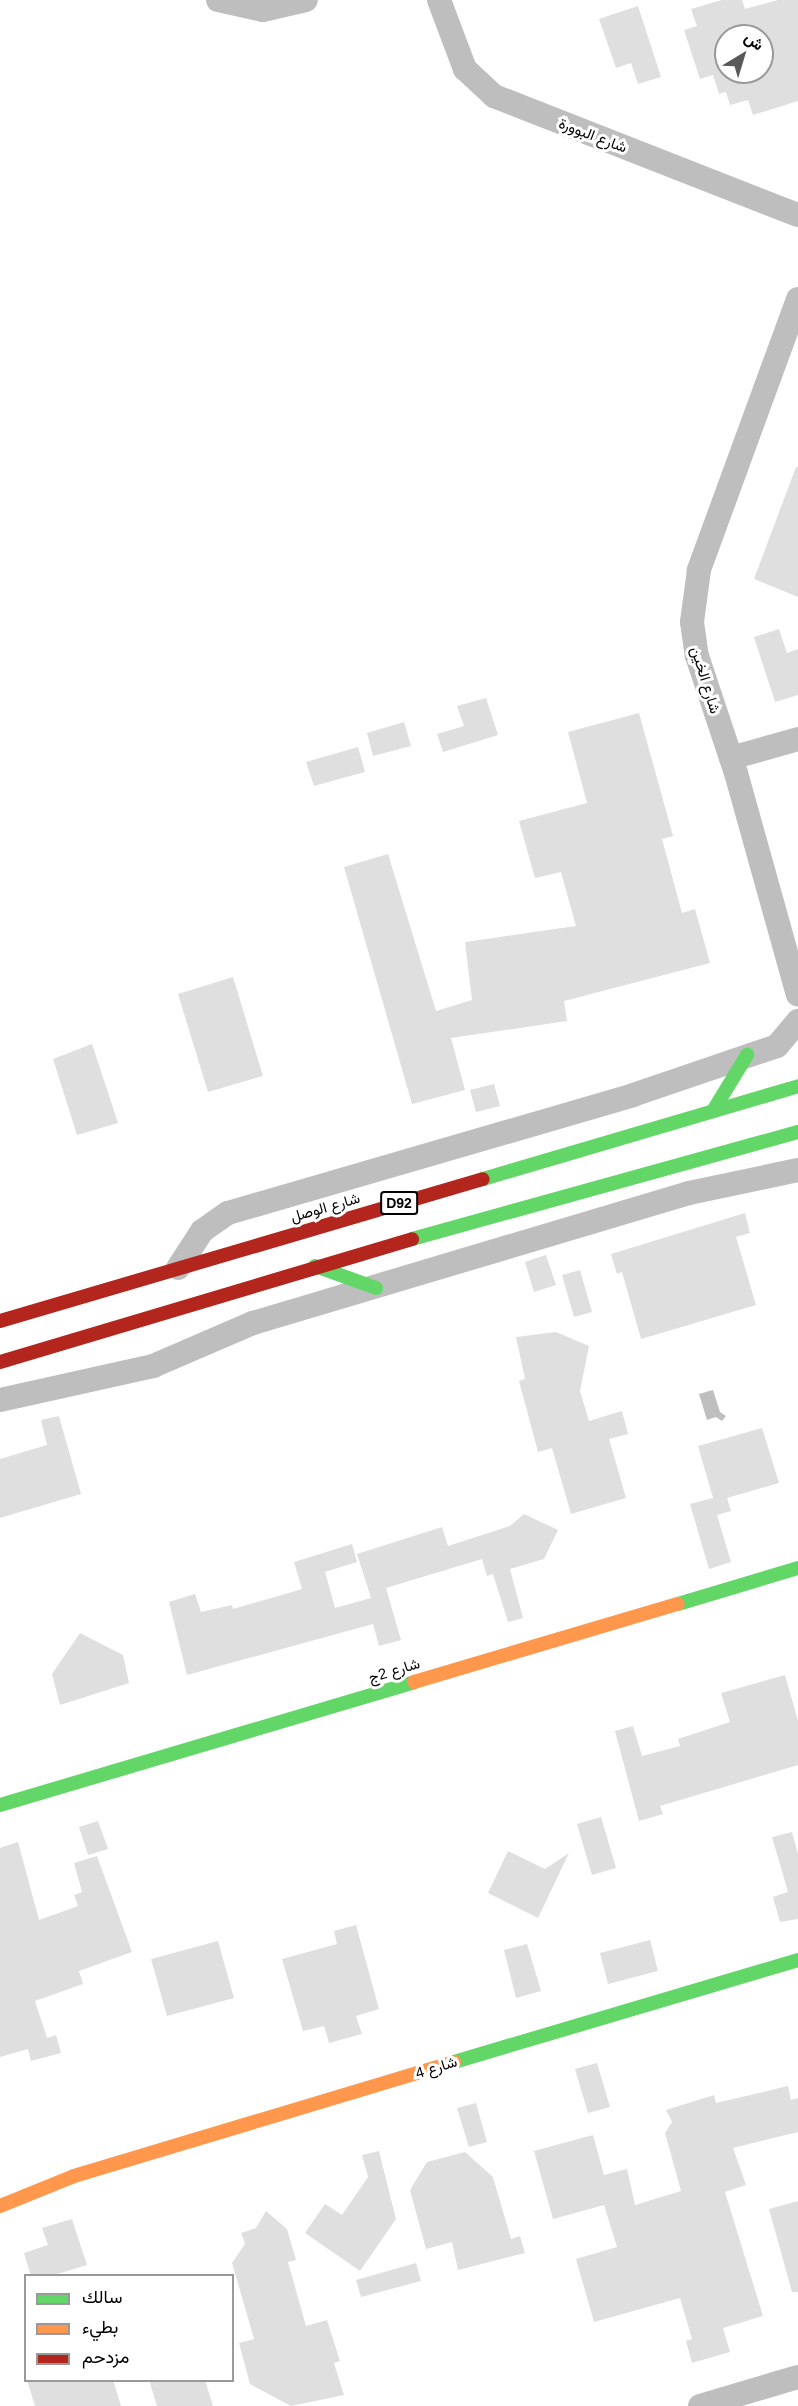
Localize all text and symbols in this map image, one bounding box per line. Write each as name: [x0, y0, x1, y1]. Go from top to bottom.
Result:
north arrow: [714, 24, 774, 84]
text: ش: [741, 28, 767, 54]
street label: شارع البوورة: [556, 114, 630, 156]
street label: شارع الخين: [687, 644, 725, 716]
street label: شارع الوصل: [288, 1189, 362, 1225]
road number: D92: [380, 1192, 418, 1214]
street label: شارع 2ج: [366, 1654, 422, 1686]
street label: شارع 4: [413, 2052, 459, 2082]
legend: [24, 2274, 234, 2382]
text: سالك: [82, 2287, 122, 2307]
text: بطيء: [82, 2317, 118, 2337]
text: مزدحم: [82, 2347, 129, 2367]

